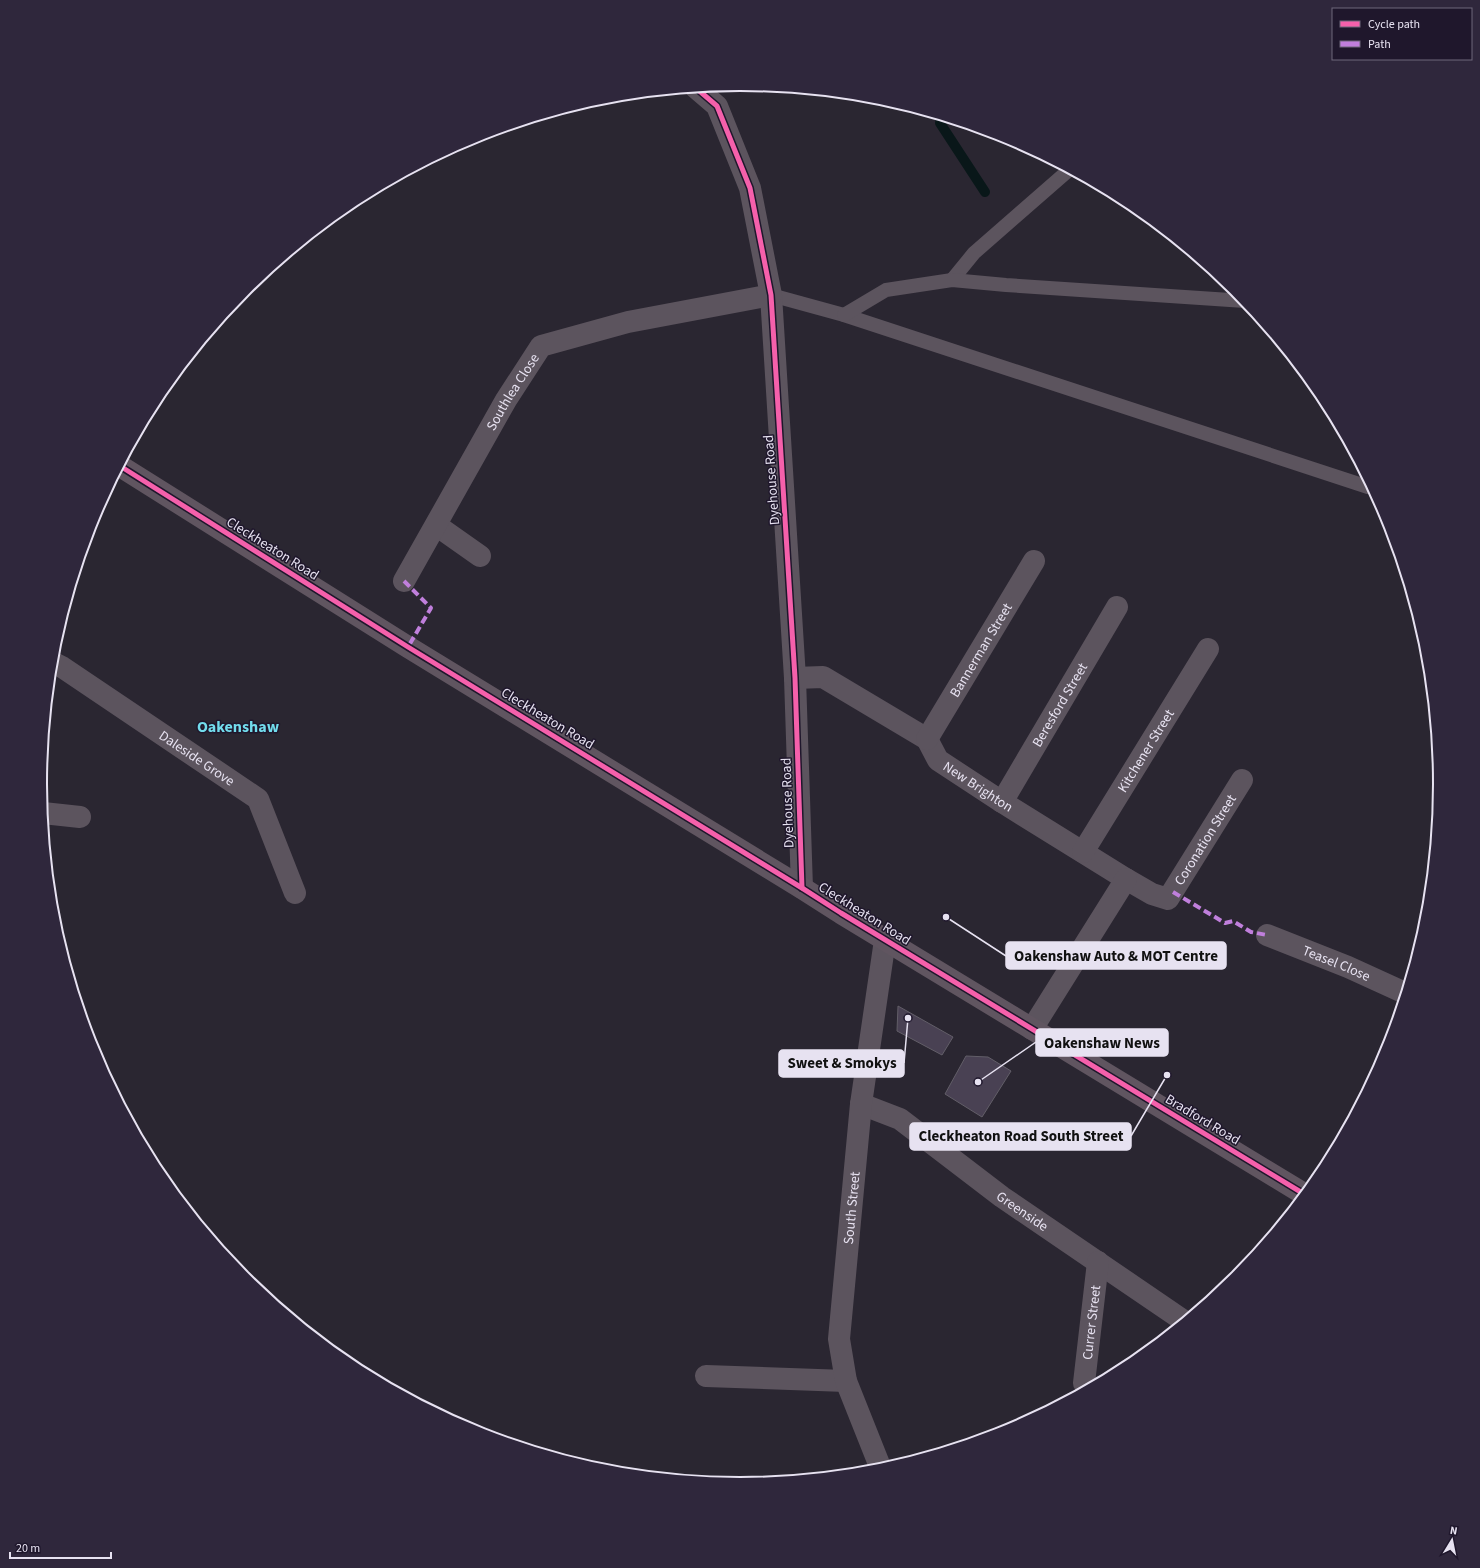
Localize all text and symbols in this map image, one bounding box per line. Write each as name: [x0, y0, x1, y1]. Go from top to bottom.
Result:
legend: [1332, 8, 1472, 60]
text: Cycle path: [1368, 16, 1420, 33]
text: Path: [1368, 36, 1391, 53]
street label: Southlea Close: [482, 350, 545, 434]
street label: Dyehouse Road: [759, 434, 785, 526]
street label: Cleckheaton Road: [222, 512, 323, 585]
street label: Bannerman Street: [945, 599, 1018, 701]
street label: Beresford Street: [1028, 659, 1093, 751]
street label: Cleckheaton Road: [497, 683, 598, 755]
street label: Kitchener Street: [1113, 705, 1180, 797]
district label: Oakenshaw: [197, 716, 280, 738]
street label: Daleside Grove: [155, 726, 238, 792]
street label: Dyehouse Road: [776, 757, 800, 849]
street label: New Brighton: [939, 757, 1017, 817]
street label: Coronation Street: [1170, 791, 1242, 890]
street label: Cleckheaton Road: [814, 877, 915, 950]
street label: Teasel Close: [1299, 941, 1373, 987]
callout: Oakenshaw Auto & MOT Centre: [1006, 942, 1226, 969]
text: Oakenshaw Auto & MOT Centre: [1014, 946, 1218, 967]
callout: Oakenshaw News: [1036, 1029, 1168, 1056]
text: Oakenshaw News: [1044, 1033, 1160, 1054]
callout: Sweet & Smokys: [779, 1050, 904, 1077]
text: Sweet & Smokys: [787, 1053, 897, 1074]
street label: Bradford Road: [1161, 1090, 1244, 1150]
callout: Cleckheaton Road South Street: [910, 1123, 1131, 1150]
text: Cleckheaton Road South Street: [918, 1126, 1124, 1147]
street label: South Street: [839, 1170, 866, 1245]
street label: Greenside: [992, 1187, 1052, 1237]
street label: Currer Street: [1078, 1284, 1106, 1361]
north arrow: [1432, 1520, 1472, 1560]
text: N: [1449, 1523, 1459, 1539]
scale bar: [10, 1534, 111, 1560]
text: 20 m: [16, 1540, 40, 1557]

